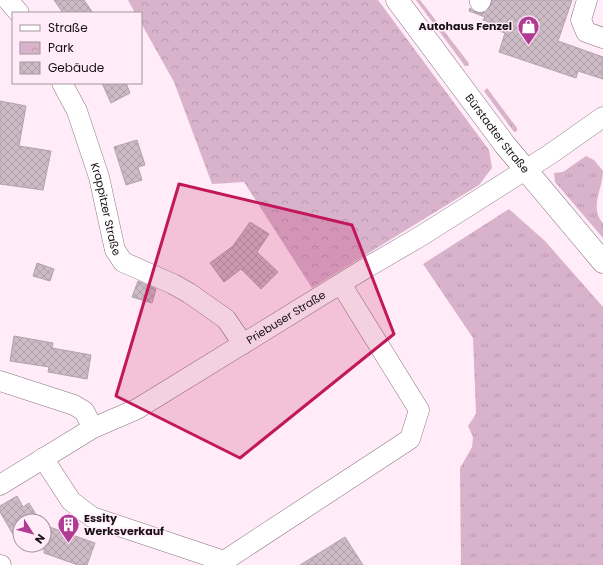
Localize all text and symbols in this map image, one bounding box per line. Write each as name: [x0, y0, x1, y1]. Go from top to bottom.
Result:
legend: [12, 12, 142, 84]
shop icon: Autohaus Fenzel: [515, 13, 541, 46]
place label: Autohaus Fenzel: [419, 18, 512, 34]
text: Straße: [48, 19, 88, 36]
text: Park: [48, 39, 75, 56]
text: Gebäude: [48, 59, 104, 76]
street label: Bürstadter Straße: [461, 90, 533, 177]
street label: Krappitzer Straße: [87, 160, 125, 259]
street label: Priebuser Straße: [243, 287, 329, 348]
place label: Essity Werksverkauf: [84, 510, 164, 539]
building icon: Essity Werksverkauf: [56, 511, 82, 544]
north arrow: [12, 513, 52, 553]
text: N: [31, 531, 49, 547]

